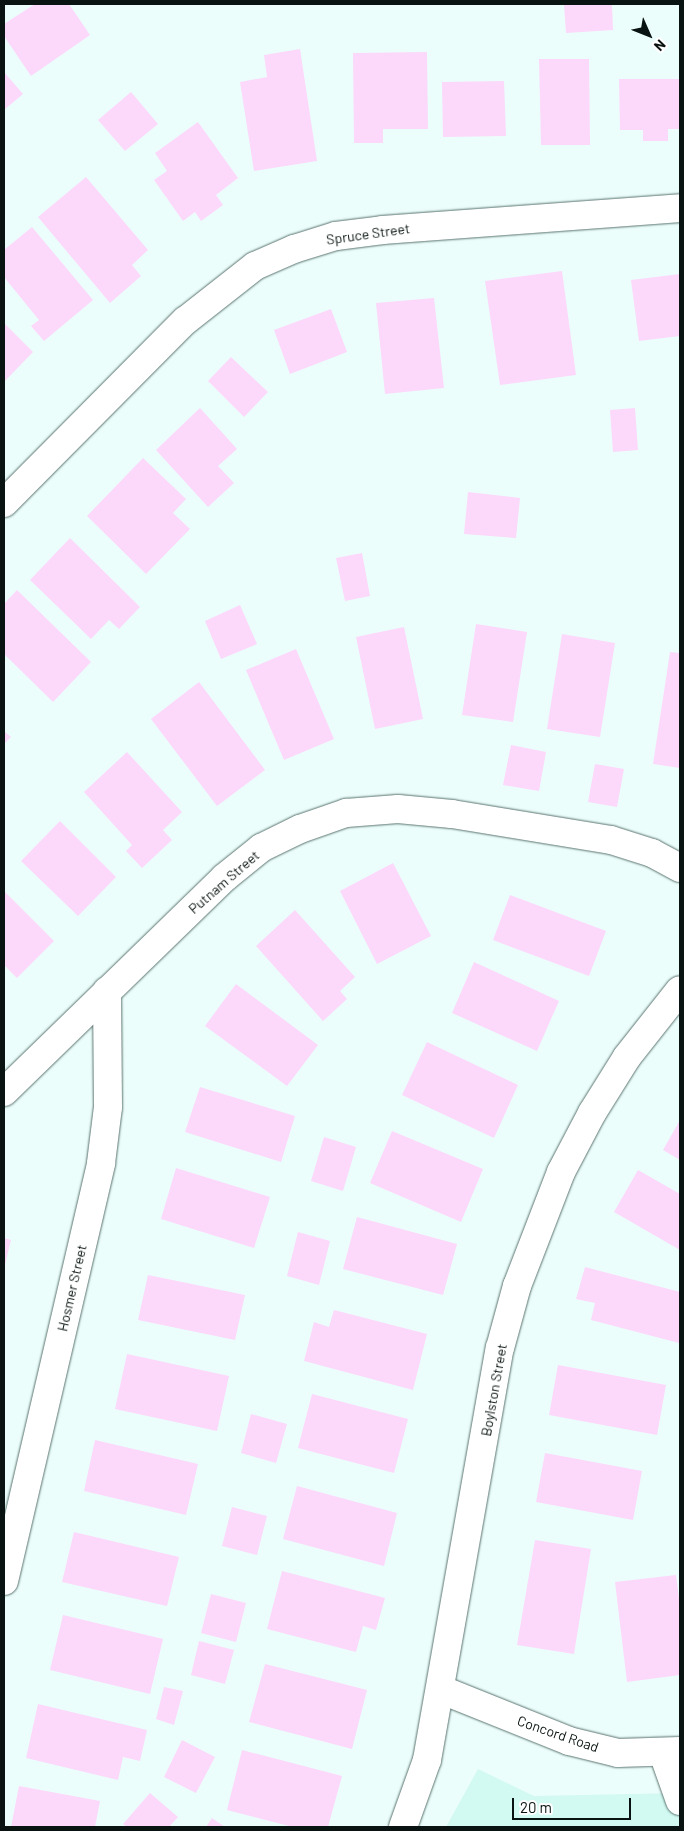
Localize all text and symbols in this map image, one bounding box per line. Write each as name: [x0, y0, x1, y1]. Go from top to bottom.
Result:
north arrow: [624, 10, 674, 60]
text: N: [651, 37, 669, 55]
street label: Spruce Street: [325, 220, 411, 248]
street label: Putnam Street: [185, 847, 263, 917]
street label: Hosmer Street: [54, 1243, 90, 1333]
street label: Boylston Street: [478, 1342, 510, 1438]
street label: Concord Road: [515, 1712, 601, 1756]
scale bar: [514, 1788, 633, 1820]
text: 20 m: [520, 1798, 552, 1816]

